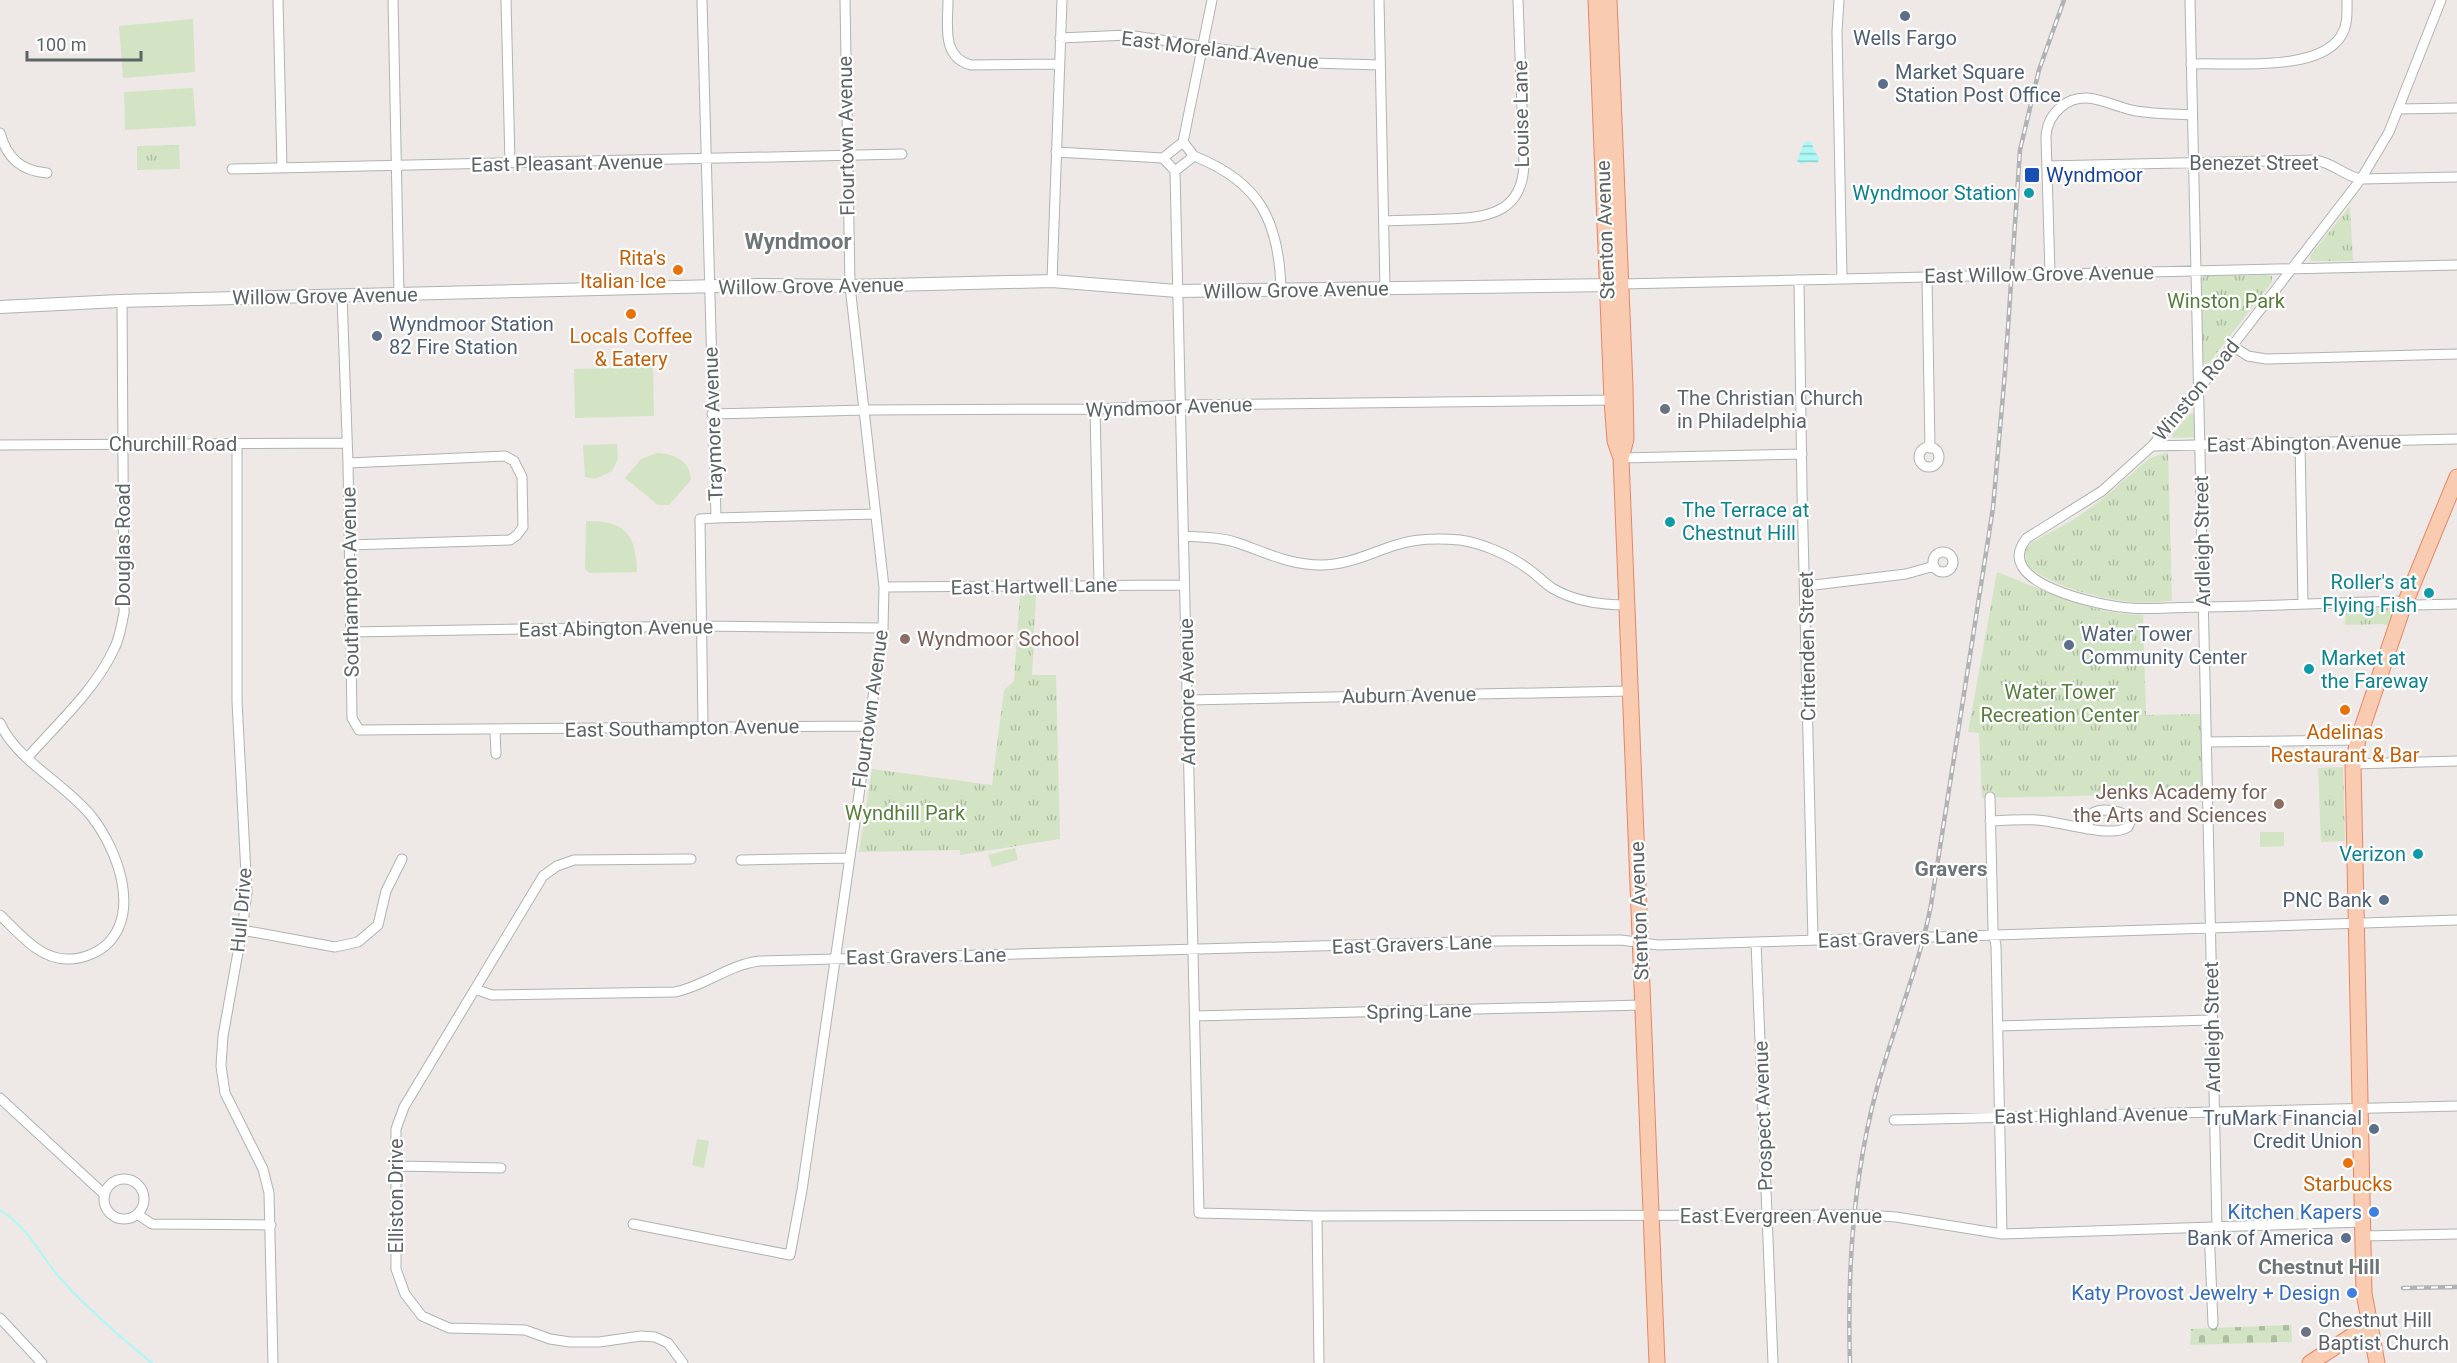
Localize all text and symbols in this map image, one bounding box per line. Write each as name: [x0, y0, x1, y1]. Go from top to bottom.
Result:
marker: Wells Fargo: [1898, 9, 1912, 23]
scale bar: [27, 24, 141, 62]
street label: East Moreland Avenue: [1120, 26, 1320, 74]
place label: Wells Fargo: [1853, 26, 1957, 50]
text: 100 m: [36, 34, 87, 55]
street label: Flourtown Avenue: [833, 56, 859, 216]
street label: Louise Lane: [1508, 60, 1534, 168]
place label: Market Square Station Post Office: [1895, 60, 2061, 107]
marker: Market Square Station Post Office: [1876, 77, 1890, 91]
street label: East Pleasant Avenue: [471, 149, 663, 177]
street label: Benezet Street: [2189, 151, 2319, 175]
street label: Stenton Avenue: [1591, 160, 1619, 300]
place label: Wyndmoor: [2046, 163, 2143, 187]
marker: Wyndmoor: [2023, 166, 2041, 184]
place label: Wyndmoor Station: [1852, 181, 2017, 205]
marker: Wyndmoor Station: [2022, 186, 2036, 200]
district label: Wyndmoor: [745, 229, 852, 254]
place label: Rita's Italian Ice: [580, 246, 666, 293]
street label: East Willow Grove Avenue: [1924, 260, 2154, 288]
marker: Rita's Italian Ice: [671, 263, 685, 277]
street label: Willow Grove Avenue: [718, 272, 904, 300]
street label: Willow Grove Avenue: [1203, 276, 1389, 304]
street label: Willow Grove Avenue: [232, 282, 418, 310]
park label: Winston Park: [2167, 289, 2286, 313]
marker: Locals Coffee & Eatery: [624, 307, 638, 321]
place label: Wyndmoor Station 82 Fire Station: [389, 312, 554, 359]
place label: Locals Coffee & Eatery: [570, 324, 692, 371]
marker: Wyndmoor Station 82 Fire Station: [370, 329, 384, 343]
street label: Winston Road: [2148, 334, 2244, 446]
street label: Traymore Avenue: [698, 346, 728, 502]
place label: The Christian Church in Philadelphia: [1677, 386, 1863, 433]
street label: Wyndmoor Avenue: [1085, 392, 1253, 422]
marker: The Christian Church in Philadelphia: [1658, 402, 1672, 416]
street label: East Abington Avenue: [2206, 429, 2402, 457]
street label: Churchill Road: [109, 432, 237, 456]
street label: Ardleigh Street: [2189, 475, 2215, 607]
street label: Douglas Road: [111, 483, 135, 607]
street label: Southampton Avenue: [336, 486, 364, 678]
place label: The Terrace at Chestnut Hill: [1682, 498, 1809, 545]
marker: The Terrace at Chestnut Hill: [1663, 515, 1677, 529]
place label: Roller's at Flying Fish: [2322, 570, 2417, 617]
street label: Crittenden Street: [1794, 571, 1820, 721]
street label: East Hartwell Lane: [950, 573, 1118, 599]
marker: Roller's at Flying Fish: [2422, 586, 2436, 600]
street label: East Abington Avenue: [518, 614, 714, 642]
street label: Ardmore Avenue: [1174, 618, 1200, 766]
place label: Water Tower Community Center: [2081, 622, 2247, 669]
place label: Wyndmoor School: [917, 627, 1080, 651]
street label: Flourtown Avenue: [847, 628, 893, 790]
marker: Wyndmoor School: [898, 632, 912, 646]
marker: Water Tower Community Center: [2062, 638, 2076, 652]
place label: Market at the Fareway: [2321, 646, 2429, 693]
marker: Market at the Fareway: [2302, 662, 2316, 676]
park label: Water Tower Recreation Center: [1981, 680, 2140, 727]
street label: Auburn Avenue: [1342, 682, 1476, 708]
marker: Adelinas Restaurant & Bar: [2338, 703, 2352, 717]
street label: East Southampton Avenue: [564, 714, 800, 742]
place label: Adelinas Restaurant & Bar: [2270, 720, 2420, 767]
place label: Jenks Academy for the Arts and Sciences: [2073, 780, 2267, 827]
marker: Jenks Academy for the Arts and Sciences: [2272, 797, 2286, 811]
park label: Wyndhill Park: [845, 801, 966, 825]
street label: Stenton Avenue: [1625, 841, 1653, 981]
place label: Verizon: [2339, 842, 2406, 866]
marker: Verizon: [2411, 847, 2425, 861]
district label: Gravers: [1914, 857, 1988, 881]
street label: Hull Drive: [225, 867, 257, 953]
place label: PNC Bank: [2283, 888, 2373, 912]
marker: PNC Bank: [2377, 893, 2391, 907]
street label: East Gravers Lane: [1817, 923, 1979, 953]
street label: East Gravers Lane: [1331, 929, 1493, 959]
street label: East Gravers Lane: [846, 943, 1006, 969]
street label: Ardleigh Street: [2199, 961, 2225, 1093]
street label: Spring Lane: [1366, 998, 1472, 1024]
street label: Prospect Avenue: [1748, 1041, 1778, 1191]
street label: East Highland Avenue: [1994, 1101, 2188, 1129]
place label: TruMark Financial Credit Union: [2203, 1106, 2362, 1153]
marker: TruMark Financial Credit Union: [2367, 1122, 2381, 1136]
street label: Elliston Drive: [384, 1139, 408, 1253]
marker: Starbucks: [2341, 1156, 2355, 1170]
place label: Starbucks: [2303, 1172, 2393, 1196]
place label: Kitchen Kapers: [2228, 1200, 2362, 1224]
street label: East Evergreen Avenue: [1680, 1204, 1882, 1228]
marker: Kitchen Kapers: [2367, 1205, 2381, 1219]
place label: Bank of America: [2187, 1226, 2334, 1250]
marker: Bank of America: [2339, 1231, 2353, 1245]
district label: Chestnut Hill: [2258, 1255, 2380, 1279]
place label: Katy Provost Jewelry + Design: [2071, 1281, 2340, 1305]
marker: Katy Provost Jewelry + Design: [2345, 1286, 2359, 1300]
place label: Chestnut Hill Baptist Church: [2318, 1308, 2449, 1355]
marker: Chestnut Hill Baptist Church: [2299, 1325, 2313, 1339]

